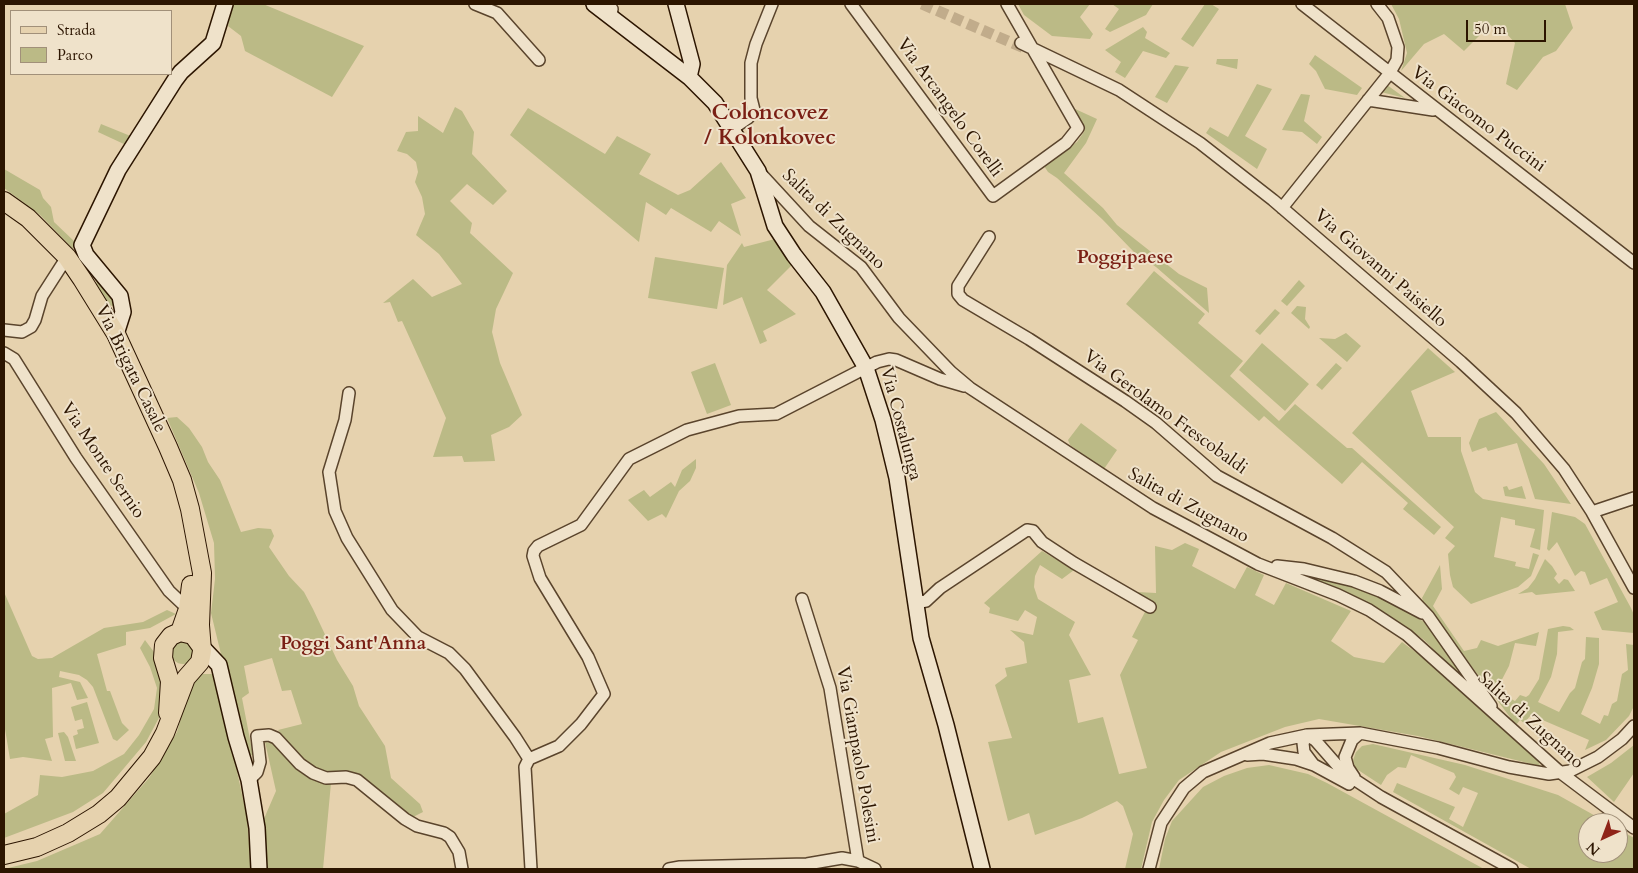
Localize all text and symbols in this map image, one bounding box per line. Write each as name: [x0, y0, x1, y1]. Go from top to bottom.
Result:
legend: [10, 10, 172, 75]
scale bar: [1468, 10, 1548, 42]
text: 50 m: [1474, 19, 1506, 39]
text: Strada: [57, 20, 96, 40]
street label: Via Arcangelo Corelli: [891, 34, 1007, 182]
text: Parco: [57, 45, 93, 65]
street label: Via Giacomo Puccini: [1406, 62, 1550, 178]
district label: Coloncovez / Kolonkovec: [704, 101, 836, 152]
street label: Salita di Zugnano: [777, 165, 889, 275]
street label: Via Giovanni Paisiello: [1309, 205, 1451, 333]
district label: Poggipaese: [1077, 248, 1173, 270]
street label: Via Brigata Casale: [90, 302, 170, 436]
street label: Via Gerolamo Frescobaldi: [1079, 346, 1251, 480]
street label: Via Costalunga: [874, 365, 926, 483]
street label: Via Monte Sernio: [55, 399, 149, 523]
street label: Salita di Zugnano: [1124, 464, 1252, 548]
district label: Poggi Sant'Anna: [280, 634, 426, 656]
street label: Via Giampaolo Polesini: [831, 665, 883, 845]
street label: Salita di Zugnano: [1473, 668, 1587, 774]
north arrow: [1578, 813, 1628, 863]
text: N: [1582, 838, 1604, 860]

